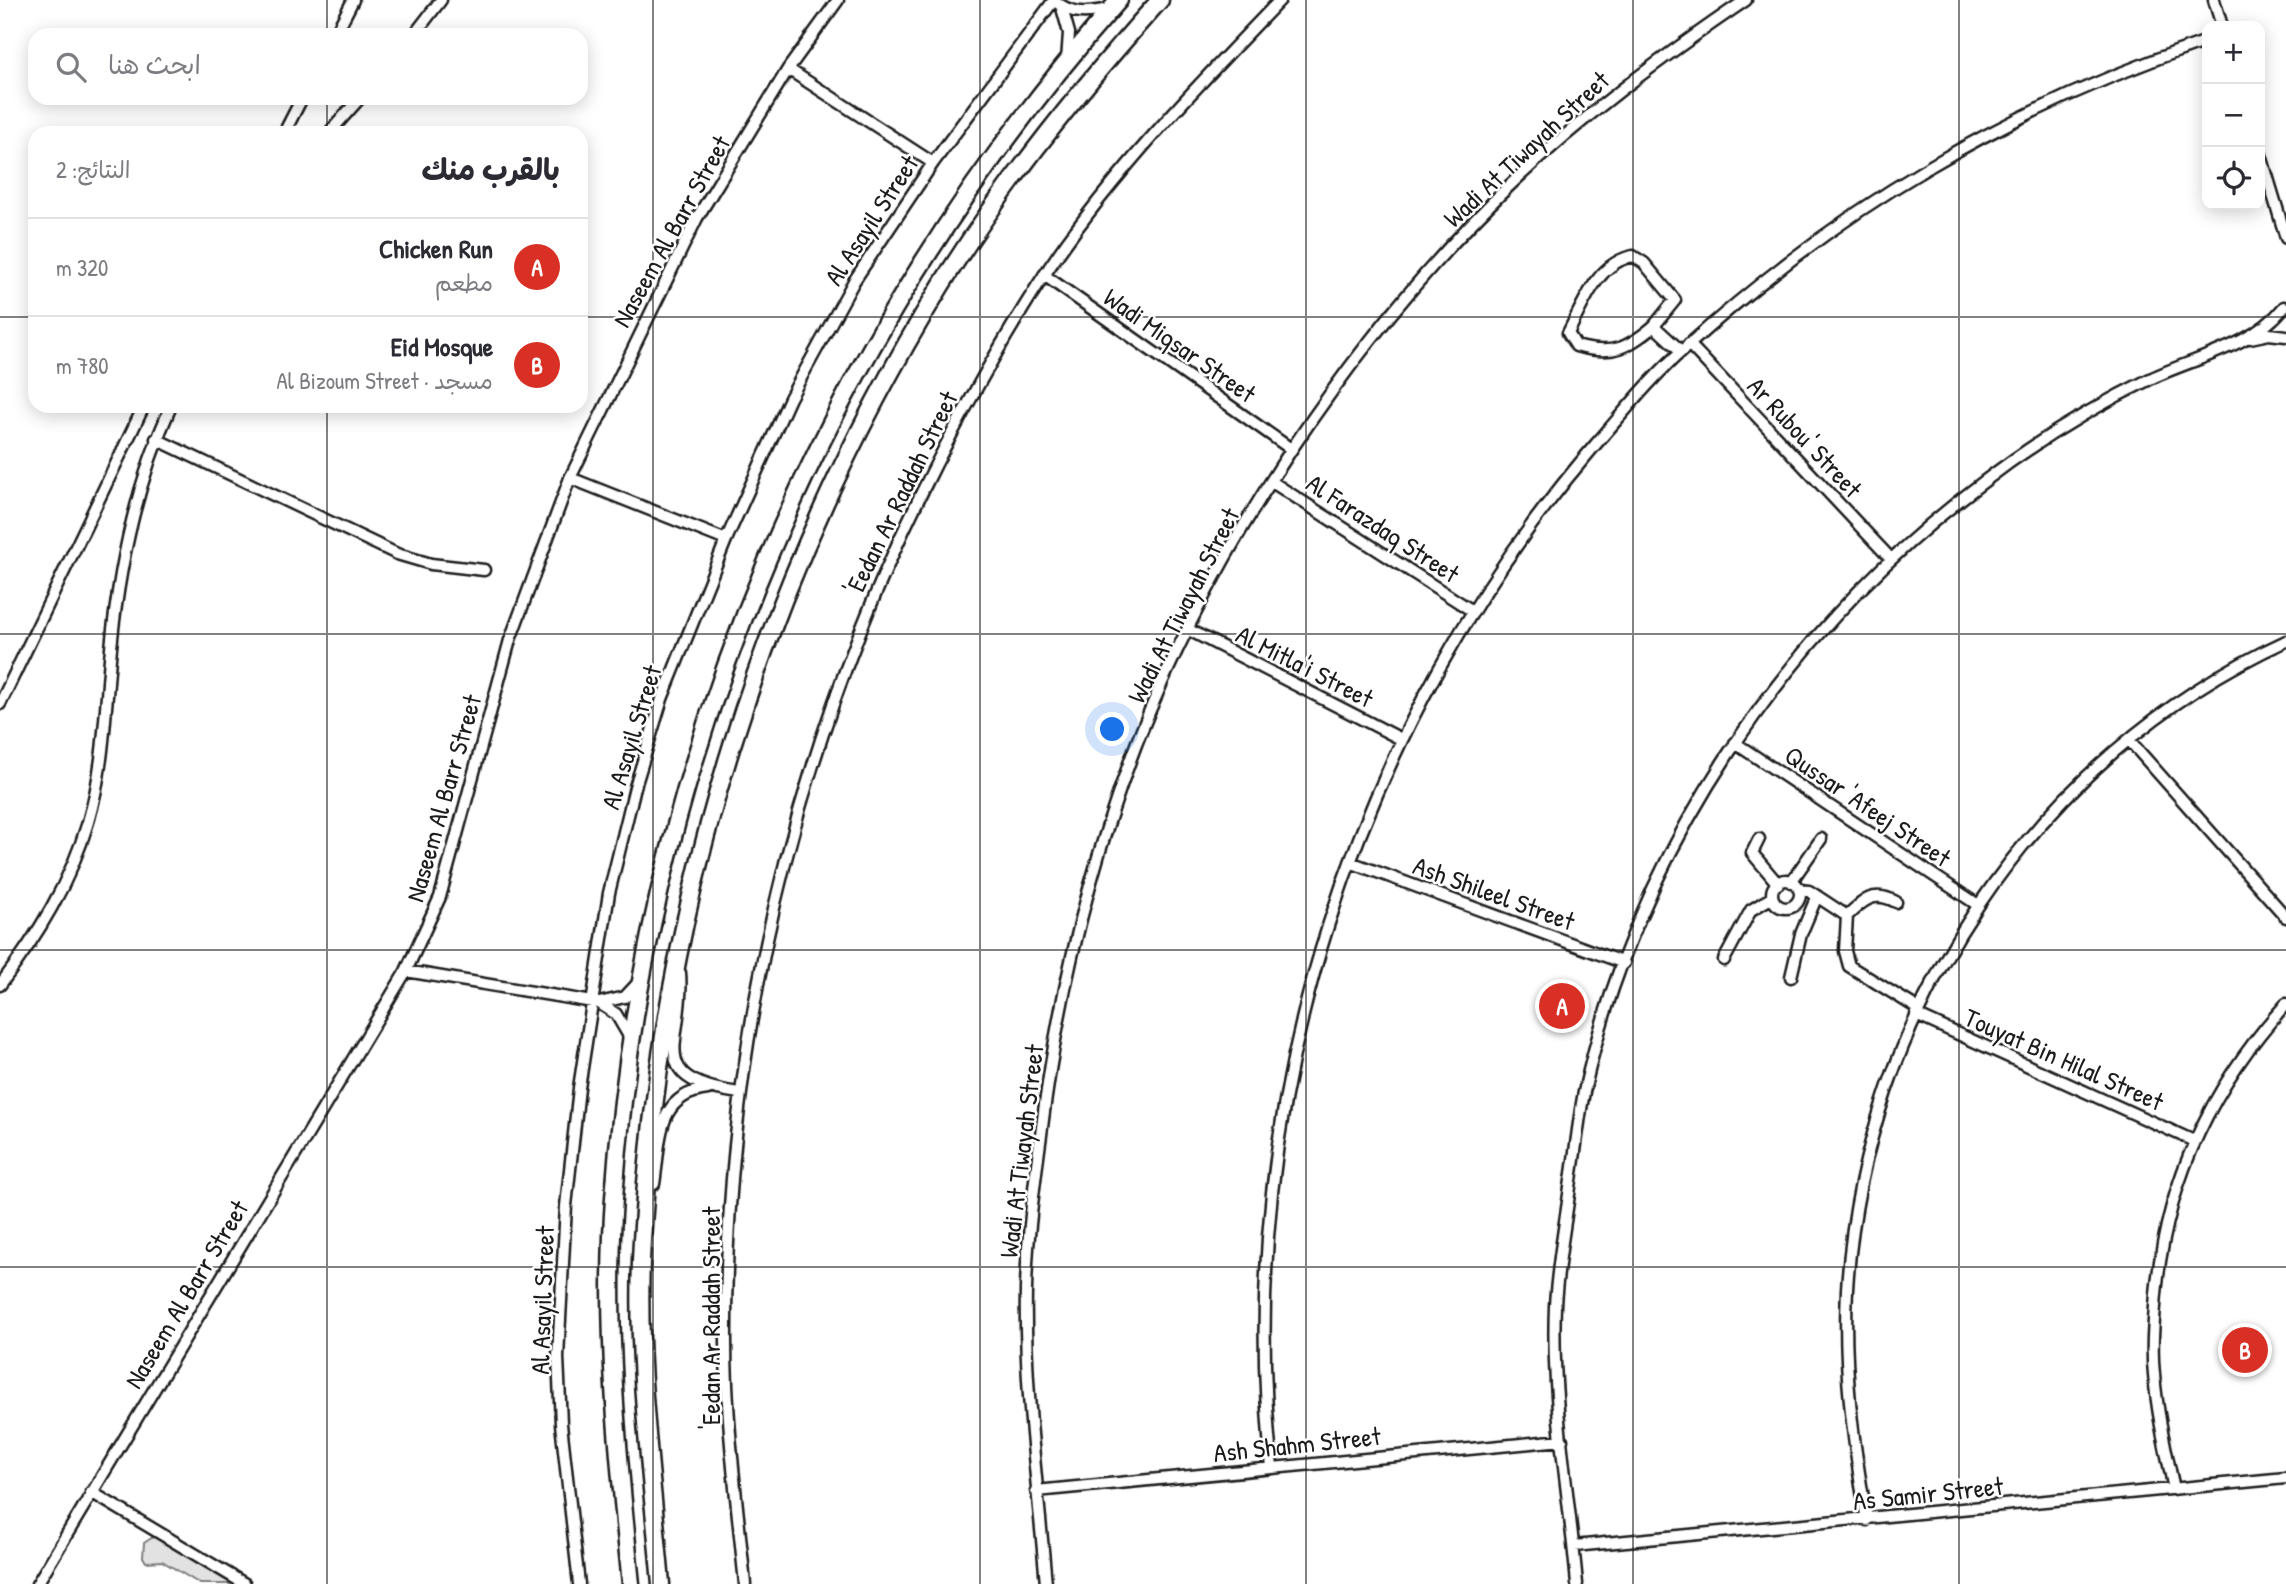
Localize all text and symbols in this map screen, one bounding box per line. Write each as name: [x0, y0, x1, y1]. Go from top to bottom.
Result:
map controls: [2202, 21, 2265, 210]
button: +: [2202, 21, 2265, 84]
search box: [28, 28, 588, 105]
text: ابحث هنا: [108, 47, 201, 82]
icon: search: [52, 48, 90, 86]
street label: Wadi At Tiwayah Street: [1436, 62, 1617, 235]
button: −: [2202, 84, 2265, 147]
street label: Naseem Al Barr Street: [604, 128, 739, 333]
street label: Al Asayil Street: [816, 147, 927, 292]
button: locate: [2202, 147, 2265, 210]
text: بالقرب منك: [422, 149, 560, 189]
text: النتائج: 2: [56, 154, 130, 185]
text: Chicken Run: [379, 231, 493, 266]
text: 320 m: [56, 252, 108, 283]
text: A: [531, 252, 543, 283]
text: مطعم: [435, 267, 493, 298]
street label: Wadi Miqsar Street: [1097, 280, 1264, 411]
text: Eid Mosque: [391, 329, 493, 364]
text: 780 m: [56, 350, 109, 381]
text: B: [531, 350, 543, 381]
text: مسجد · Al Bizoum Street: [277, 365, 493, 396]
street label: Ar Rubou' Street: [1740, 369, 1871, 506]
street label: 'Eedan Ar Raddah Street: [836, 384, 966, 601]
street label: Al Farazdaq Street: [1300, 465, 1467, 591]
street label: Wadi At Tiwayah Street: [1119, 501, 1248, 709]
street label: Al Mitla'i Street: [1230, 616, 1380, 716]
street label: Al Asayil Street: [593, 660, 670, 813]
street label: Naseem Al Barr Street: [397, 689, 490, 906]
your location: [1095, 712, 1129, 746]
street label: Qussar 'Afeej Street: [1778, 737, 1959, 875]
street label: Ash Shileel Street: [1408, 848, 1581, 939]
pin: A: [1539, 980, 1585, 1032]
street label: Touyat Bin Hilal Street: [1959, 999, 2170, 1119]
street label: Wadi At Tiwayah Street: [991, 1041, 1052, 1260]
street label: Naseem Al Barr Street: [116, 1192, 257, 1395]
street label: 'Eedan Ar Raddah Street: [693, 1206, 728, 1429]
street label: Al Asayil Street: [522, 1224, 562, 1375]
pin: B: [2222, 1324, 2268, 1376]
street label: Ash Shahm Street: [1212, 1418, 1383, 1470]
street label: As Samir Street: [1851, 1468, 2006, 1518]

